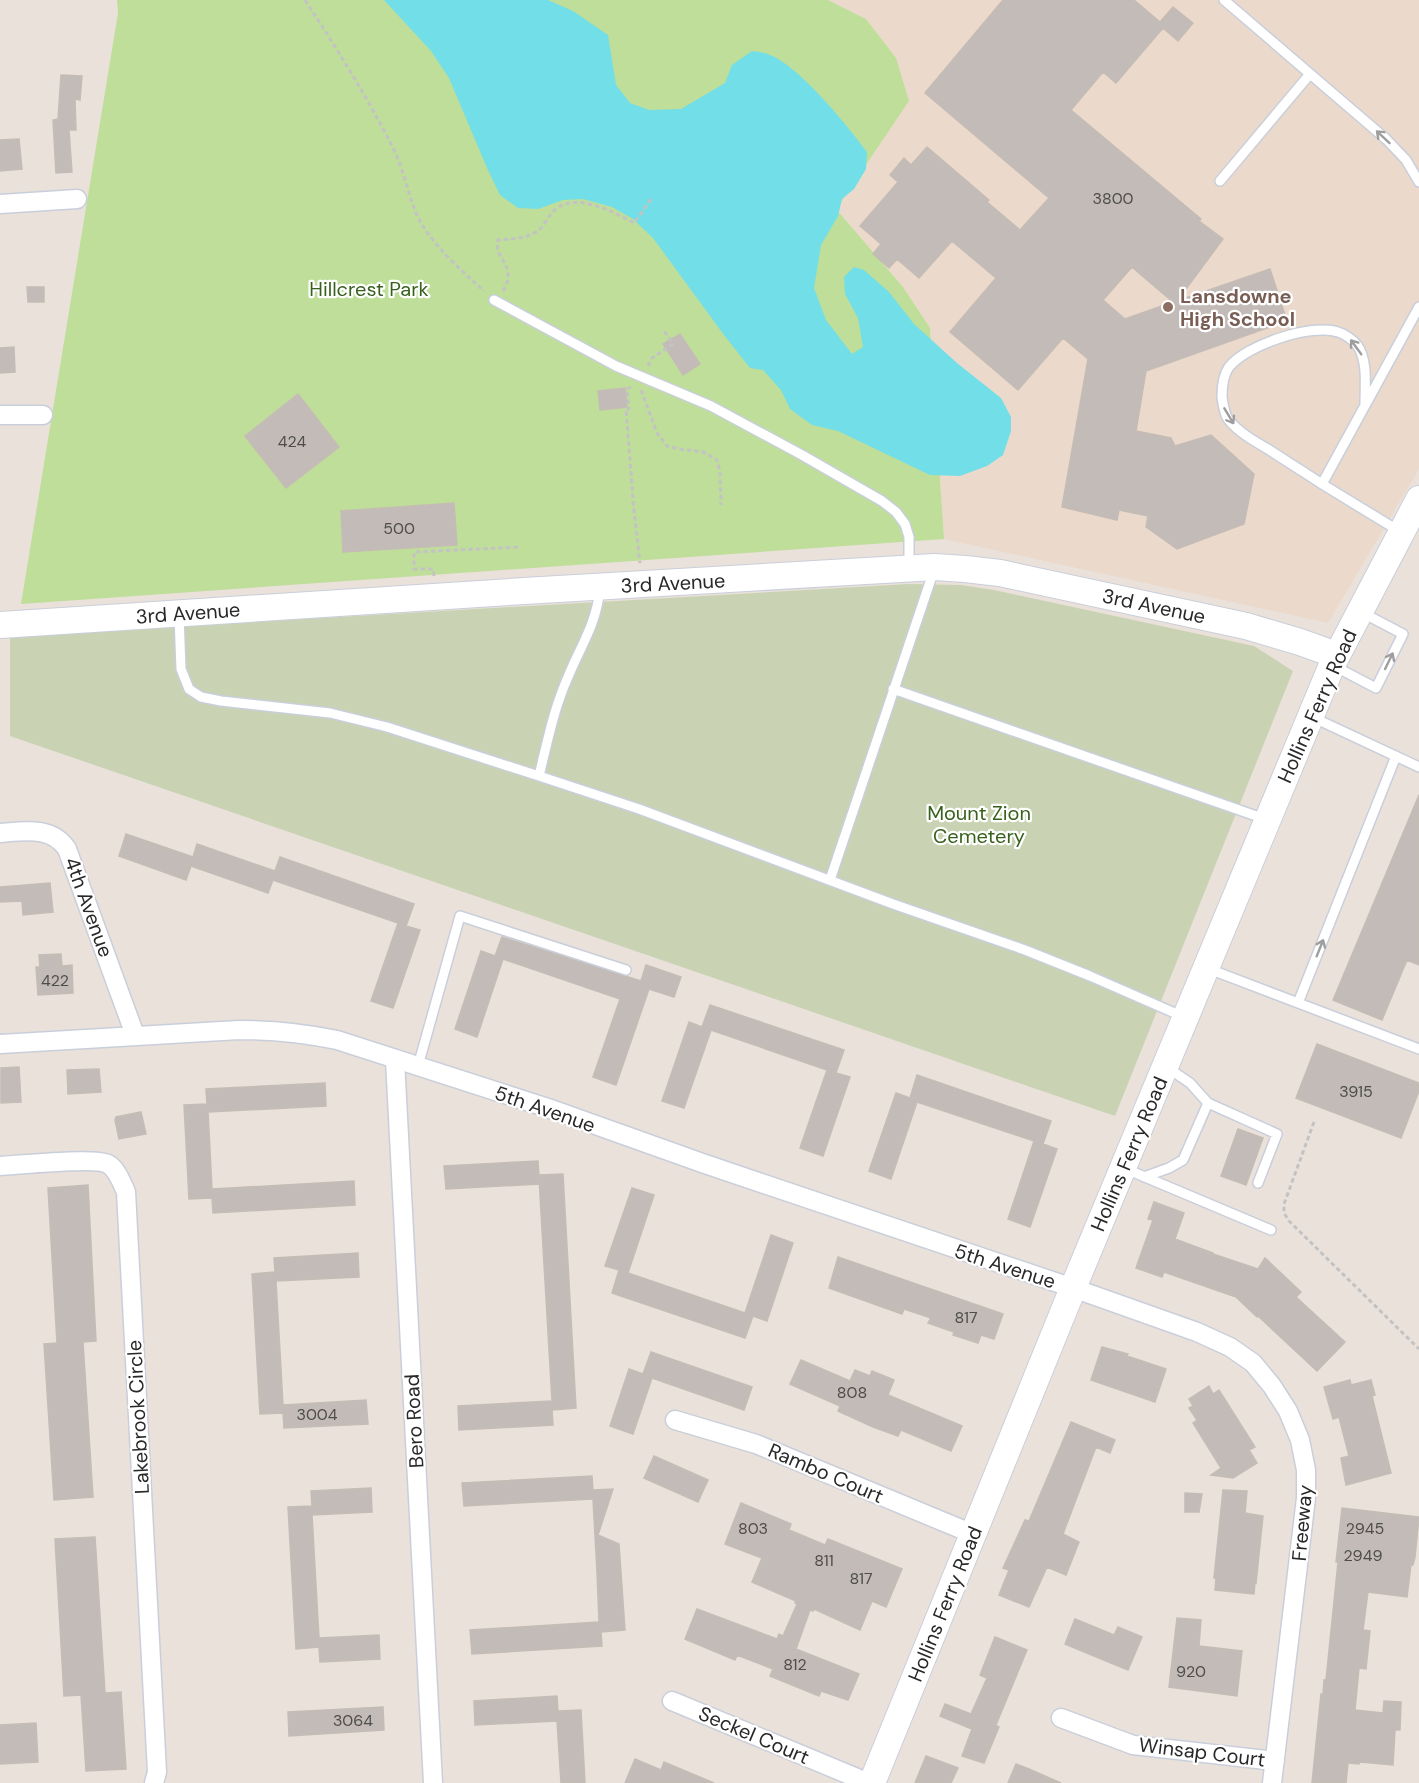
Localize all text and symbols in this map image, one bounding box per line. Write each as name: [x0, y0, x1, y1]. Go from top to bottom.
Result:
one-way arrow: [1376, 130, 1391, 144]
house number: 3800: [1092, 188, 1134, 209]
park label: Hillcrest Park: [309, 276, 429, 302]
place label: Lansdowne High School: [1180, 283, 1295, 332]
marker: Lansdowne High School: [1161, 300, 1175, 314]
one-way arrow: [1349, 339, 1362, 355]
one-way arrow: [1224, 407, 1236, 424]
house number: 424: [278, 431, 306, 452]
house number: 500: [383, 518, 415, 539]
street label: 3rd Avenue: [620, 567, 726, 599]
street label: 3rd Avenue: [1100, 582, 1208, 630]
street label: 3rd Avenue: [135, 596, 241, 630]
street label: Hollins Ferry Road: [1271, 625, 1363, 787]
one-way arrow: [1384, 653, 1396, 671]
park label: Mount Zion Cemetery: [927, 800, 1031, 849]
street label: 4th Avenue: [59, 853, 119, 961]
one-way arrow: [1315, 940, 1326, 958]
house number: 422: [41, 970, 69, 991]
street label: Hollins Ferry Road: [1085, 1073, 1173, 1235]
street label: 5th Avenue: [491, 1080, 599, 1138]
house number: 3915: [1339, 1081, 1373, 1102]
street label: 5th Avenue: [951, 1237, 1059, 1295]
house number: 817: [955, 1307, 977, 1328]
street label: Lakebrook Circle: [121, 1339, 155, 1495]
street label: Bero Road: [399, 1373, 429, 1469]
house number: 808: [837, 1382, 867, 1403]
house number: 3004: [296, 1404, 338, 1425]
street label: Rambo Court: [764, 1437, 888, 1509]
street label: Freeway: [1286, 1484, 1318, 1562]
house number: 803: [738, 1518, 768, 1539]
house number: 2945: [1346, 1518, 1384, 1539]
street label: Hollins Ferry Road: [902, 1522, 988, 1686]
house number: 2949: [1344, 1545, 1382, 1566]
house number: 811: [814, 1550, 834, 1571]
house number: 817: [850, 1568, 872, 1589]
house number: 812: [783, 1654, 807, 1675]
house number: 920: [1176, 1661, 1206, 1682]
street label: Seckel Court: [695, 1700, 813, 1770]
house number: 3064: [333, 1710, 373, 1731]
street label: Winsap Court: [1137, 1731, 1267, 1773]

